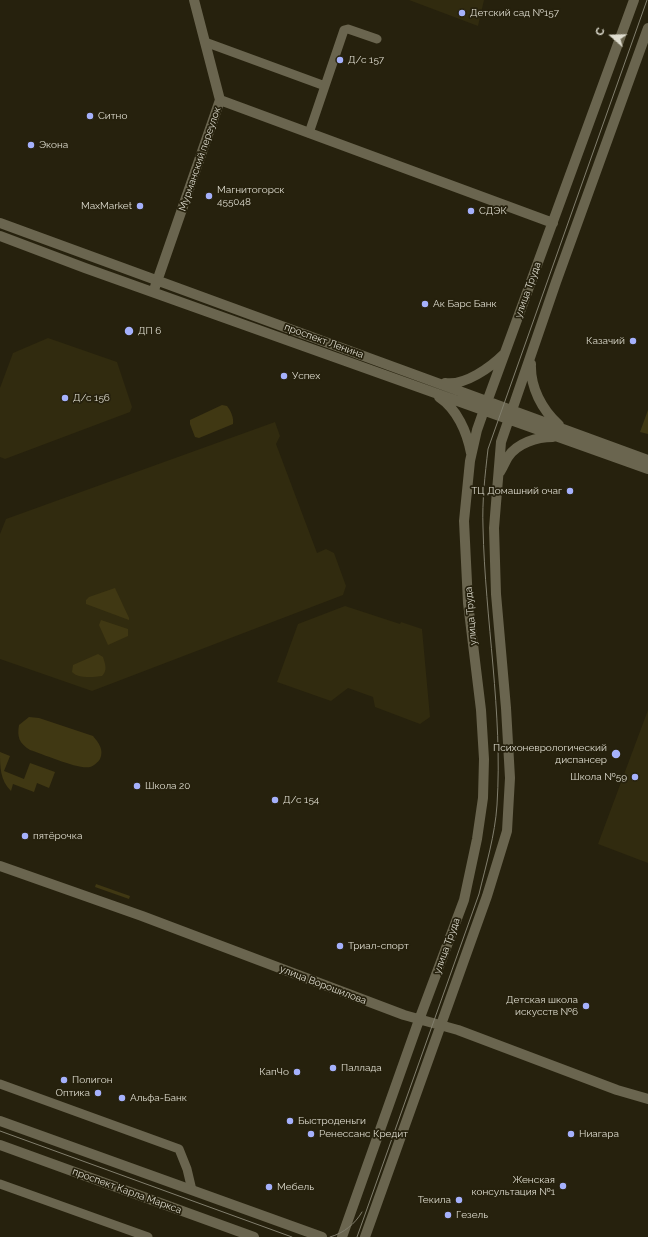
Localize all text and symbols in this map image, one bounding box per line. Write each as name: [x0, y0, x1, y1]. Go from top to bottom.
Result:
place label: Детский сад №157: [470, 7, 559, 19]
marker: Детский сад №157: [457, 8, 467, 18]
north arrow: [592, 16, 632, 56]
text: С: [593, 26, 608, 38]
place label: Д/с 157: [348, 54, 384, 66]
marker: Д/с 157: [335, 55, 345, 65]
street label: Мурманский переулок: [177, 105, 223, 213]
place label: Ситно: [98, 110, 127, 122]
marker: Ситно: [85, 111, 95, 121]
place label: Экона: [39, 139, 68, 151]
marker: Экона: [26, 140, 36, 150]
place label: Магнитогорск 455048: [217, 184, 285, 208]
marker: Магнитогорск 455048: [204, 191, 214, 201]
place label: MaxMarket: [81, 200, 132, 212]
marker: MaxMarket: [135, 201, 145, 211]
place label: СДЭК: [479, 205, 507, 217]
marker: СДЭК: [466, 206, 476, 216]
street label: улица Труда: [512, 260, 544, 320]
place label: Ак Барс Банк: [433, 298, 497, 310]
marker: Ак Барс Банк: [420, 299, 430, 309]
street label: проспект Ленина: [283, 321, 365, 361]
marker: ДП 6: [123, 325, 135, 337]
place label: ДП 6: [138, 325, 161, 337]
place label: Казачий: [586, 335, 625, 347]
marker: Казачий: [628, 336, 638, 346]
place label: Успех: [292, 370, 320, 382]
marker: Успех: [279, 371, 289, 381]
place label: Д/с 156: [73, 392, 110, 404]
marker: Д/с 156: [60, 393, 70, 403]
place label: ТЦ Домашний очаг: [471, 485, 562, 497]
marker: ТЦ Домашний очаг: [565, 486, 575, 496]
street label: улица Труда: [462, 586, 480, 646]
place label: Психоневрологический диспансер: [493, 742, 607, 766]
marker: Психоневрологический диспансер: [610, 748, 622, 760]
place label: Школа №59: [570, 771, 627, 783]
marker: Школа №59: [630, 772, 640, 782]
place label: Школа 20: [145, 780, 190, 792]
marker: Школа 20: [132, 781, 142, 791]
place label: Д/с 154: [283, 794, 319, 806]
marker: Д/с 154: [270, 795, 280, 805]
place label: пятёрочка: [33, 830, 82, 842]
marker: пятёрочка: [20, 831, 30, 841]
street label: улица Труда: [431, 916, 463, 976]
place label: Триал-спорт: [348, 940, 409, 952]
marker: Триал-спорт: [335, 941, 345, 951]
street label: улица Ворошилова: [278, 963, 368, 1007]
place label: Детская школа искусств №6: [506, 994, 578, 1018]
marker: Детская школа искусств №6: [581, 1001, 591, 1011]
place label: Паллада: [341, 1062, 382, 1074]
marker: Паллада: [328, 1063, 338, 1073]
place label: КапЧо: [259, 1066, 289, 1078]
marker: КапЧо: [292, 1067, 302, 1077]
place label: Полигон: [72, 1074, 113, 1086]
marker: Полигон: [59, 1075, 69, 1085]
place label: Оптика: [56, 1087, 90, 1099]
marker: Оптика: [93, 1088, 103, 1098]
place label: Альфа-Банк: [130, 1092, 187, 1104]
marker: Альфа-Банк: [117, 1093, 127, 1103]
place label: Быстроденьги: [298, 1115, 366, 1127]
marker: Быстроденьги: [285, 1116, 295, 1126]
place label: Ренессанс Кредит: [319, 1128, 408, 1140]
place label: Ниагара: [579, 1128, 619, 1140]
marker: Ренессанс Кредит: [306, 1129, 316, 1139]
marker: Ниагара: [566, 1129, 576, 1139]
street label: проспект Карла Маркса: [71, 1166, 183, 1216]
place label: Женская консультация №1: [472, 1174, 555, 1198]
place label: Мебель: [277, 1181, 314, 1193]
marker: Женская консультация №1: [558, 1181, 568, 1191]
marker: Мебель: [264, 1182, 274, 1192]
place label: Текила: [418, 1194, 451, 1206]
marker: Текила: [454, 1195, 464, 1205]
place label: Гезель: [456, 1209, 488, 1221]
marker: Гезель: [443, 1210, 453, 1220]

